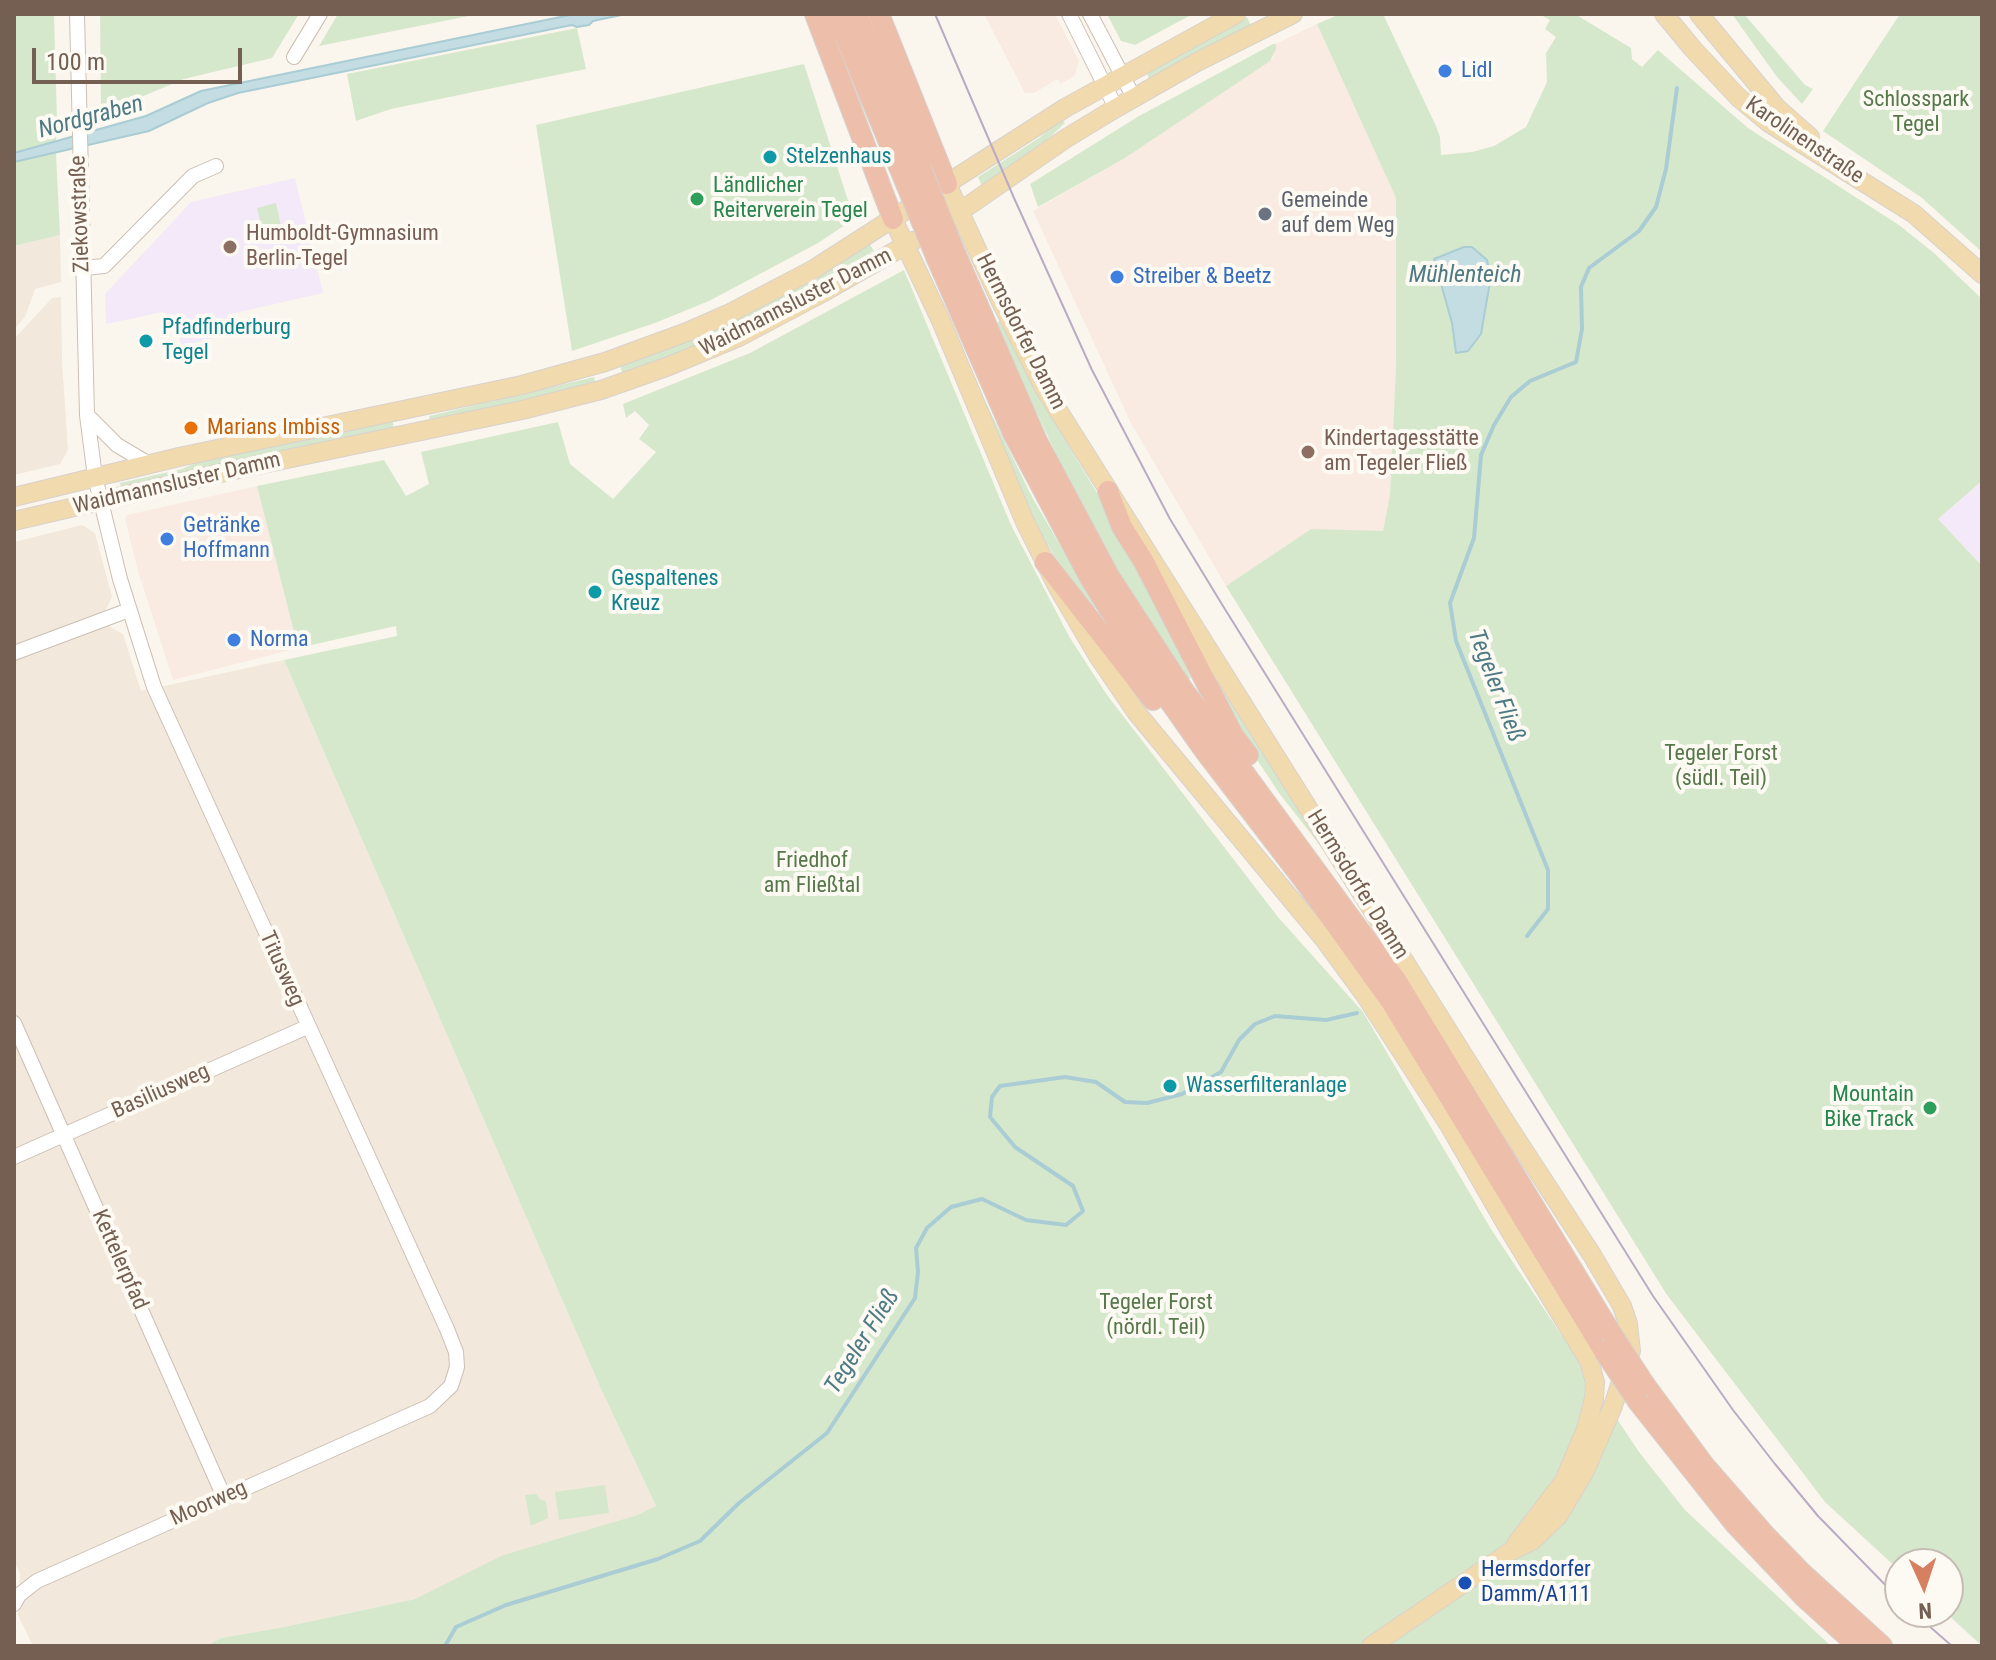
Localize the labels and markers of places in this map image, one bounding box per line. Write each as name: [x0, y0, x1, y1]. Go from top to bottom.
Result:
place label: Lidl: [1461, 58, 1492, 84]
marker: Lidl: [1436, 62, 1454, 80]
place label: Stelzenhaus: [786, 144, 892, 170]
marker: Stelzenhaus: [761, 148, 779, 166]
place label: Ländlicher Reiterverein Tegel: [713, 173, 868, 224]
place label: Gemeinde auf dem Weg: [1281, 188, 1395, 240]
marker: Ländlicher Reiterverein Tegel: [688, 190, 706, 208]
marker: Gemeinde auf dem Weg: [1256, 205, 1274, 223]
place label: Humboldt-Gymnasium Berlin-Tegel: [246, 221, 439, 272]
marker: Humboldt-Gymnasium Berlin-Tegel: [221, 238, 239, 256]
place label: Streiber & Beetz: [1133, 264, 1272, 290]
marker: Streiber & Beetz: [1108, 268, 1126, 286]
place label: Pfadfinderburg Tegel: [162, 315, 291, 366]
marker: Pfadfinderburg Tegel: [137, 332, 155, 350]
place label: Marians Imbiss: [207, 415, 340, 441]
marker: Marians Imbiss: [182, 419, 200, 437]
place label: Kindertagesstätte am Tegeler Fließ: [1324, 426, 1479, 478]
marker: Kindertagesstätte am Tegeler Fließ: [1299, 443, 1317, 461]
place label: Getränke Hoffmann: [183, 513, 270, 564]
marker: Getränke Hoffmann: [158, 530, 176, 548]
place label: Gespaltenes Kreuz: [611, 566, 719, 618]
marker: Gespaltenes Kreuz: [586, 583, 604, 601]
place label: Norma: [250, 627, 308, 653]
marker: Norma: [225, 631, 243, 649]
place label: Wasserfilteranlage: [1186, 1073, 1347, 1099]
marker: Wasserfilteranlage: [1161, 1077, 1179, 1095]
place label: Mountain Bike Track: [1824, 1082, 1914, 1134]
marker: Mountain Bike Track: [1921, 1099, 1939, 1117]
place label: Hermsdorfer Damm/A111: [1481, 1557, 1591, 1608]
marker: Hermsdorfer Damm/A111: [1456, 1574, 1474, 1592]

